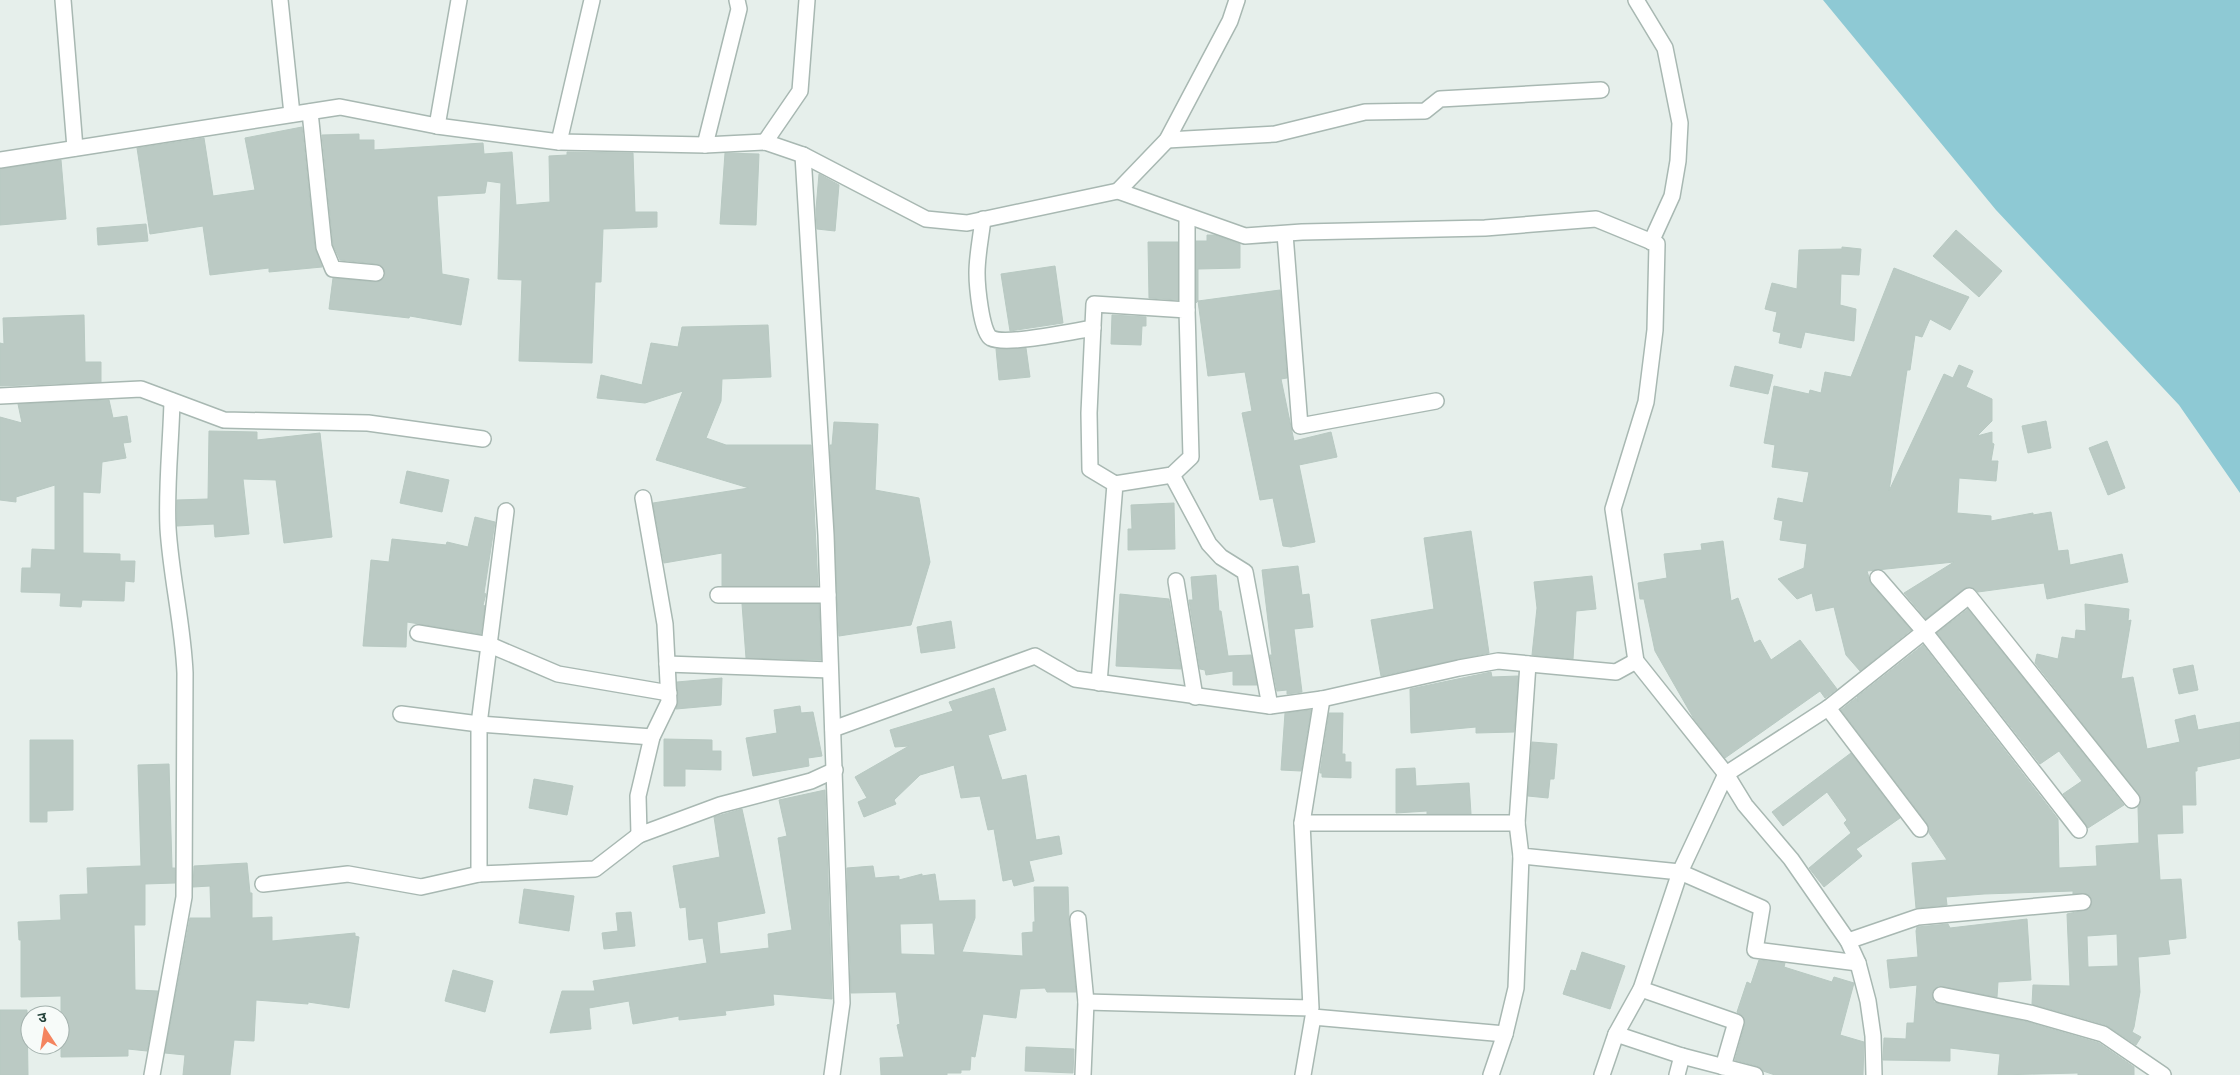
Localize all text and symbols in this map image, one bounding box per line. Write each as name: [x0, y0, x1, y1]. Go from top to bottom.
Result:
north arrow: [20, 1005, 70, 1055]
text: उ: [37, 1008, 49, 1027]

